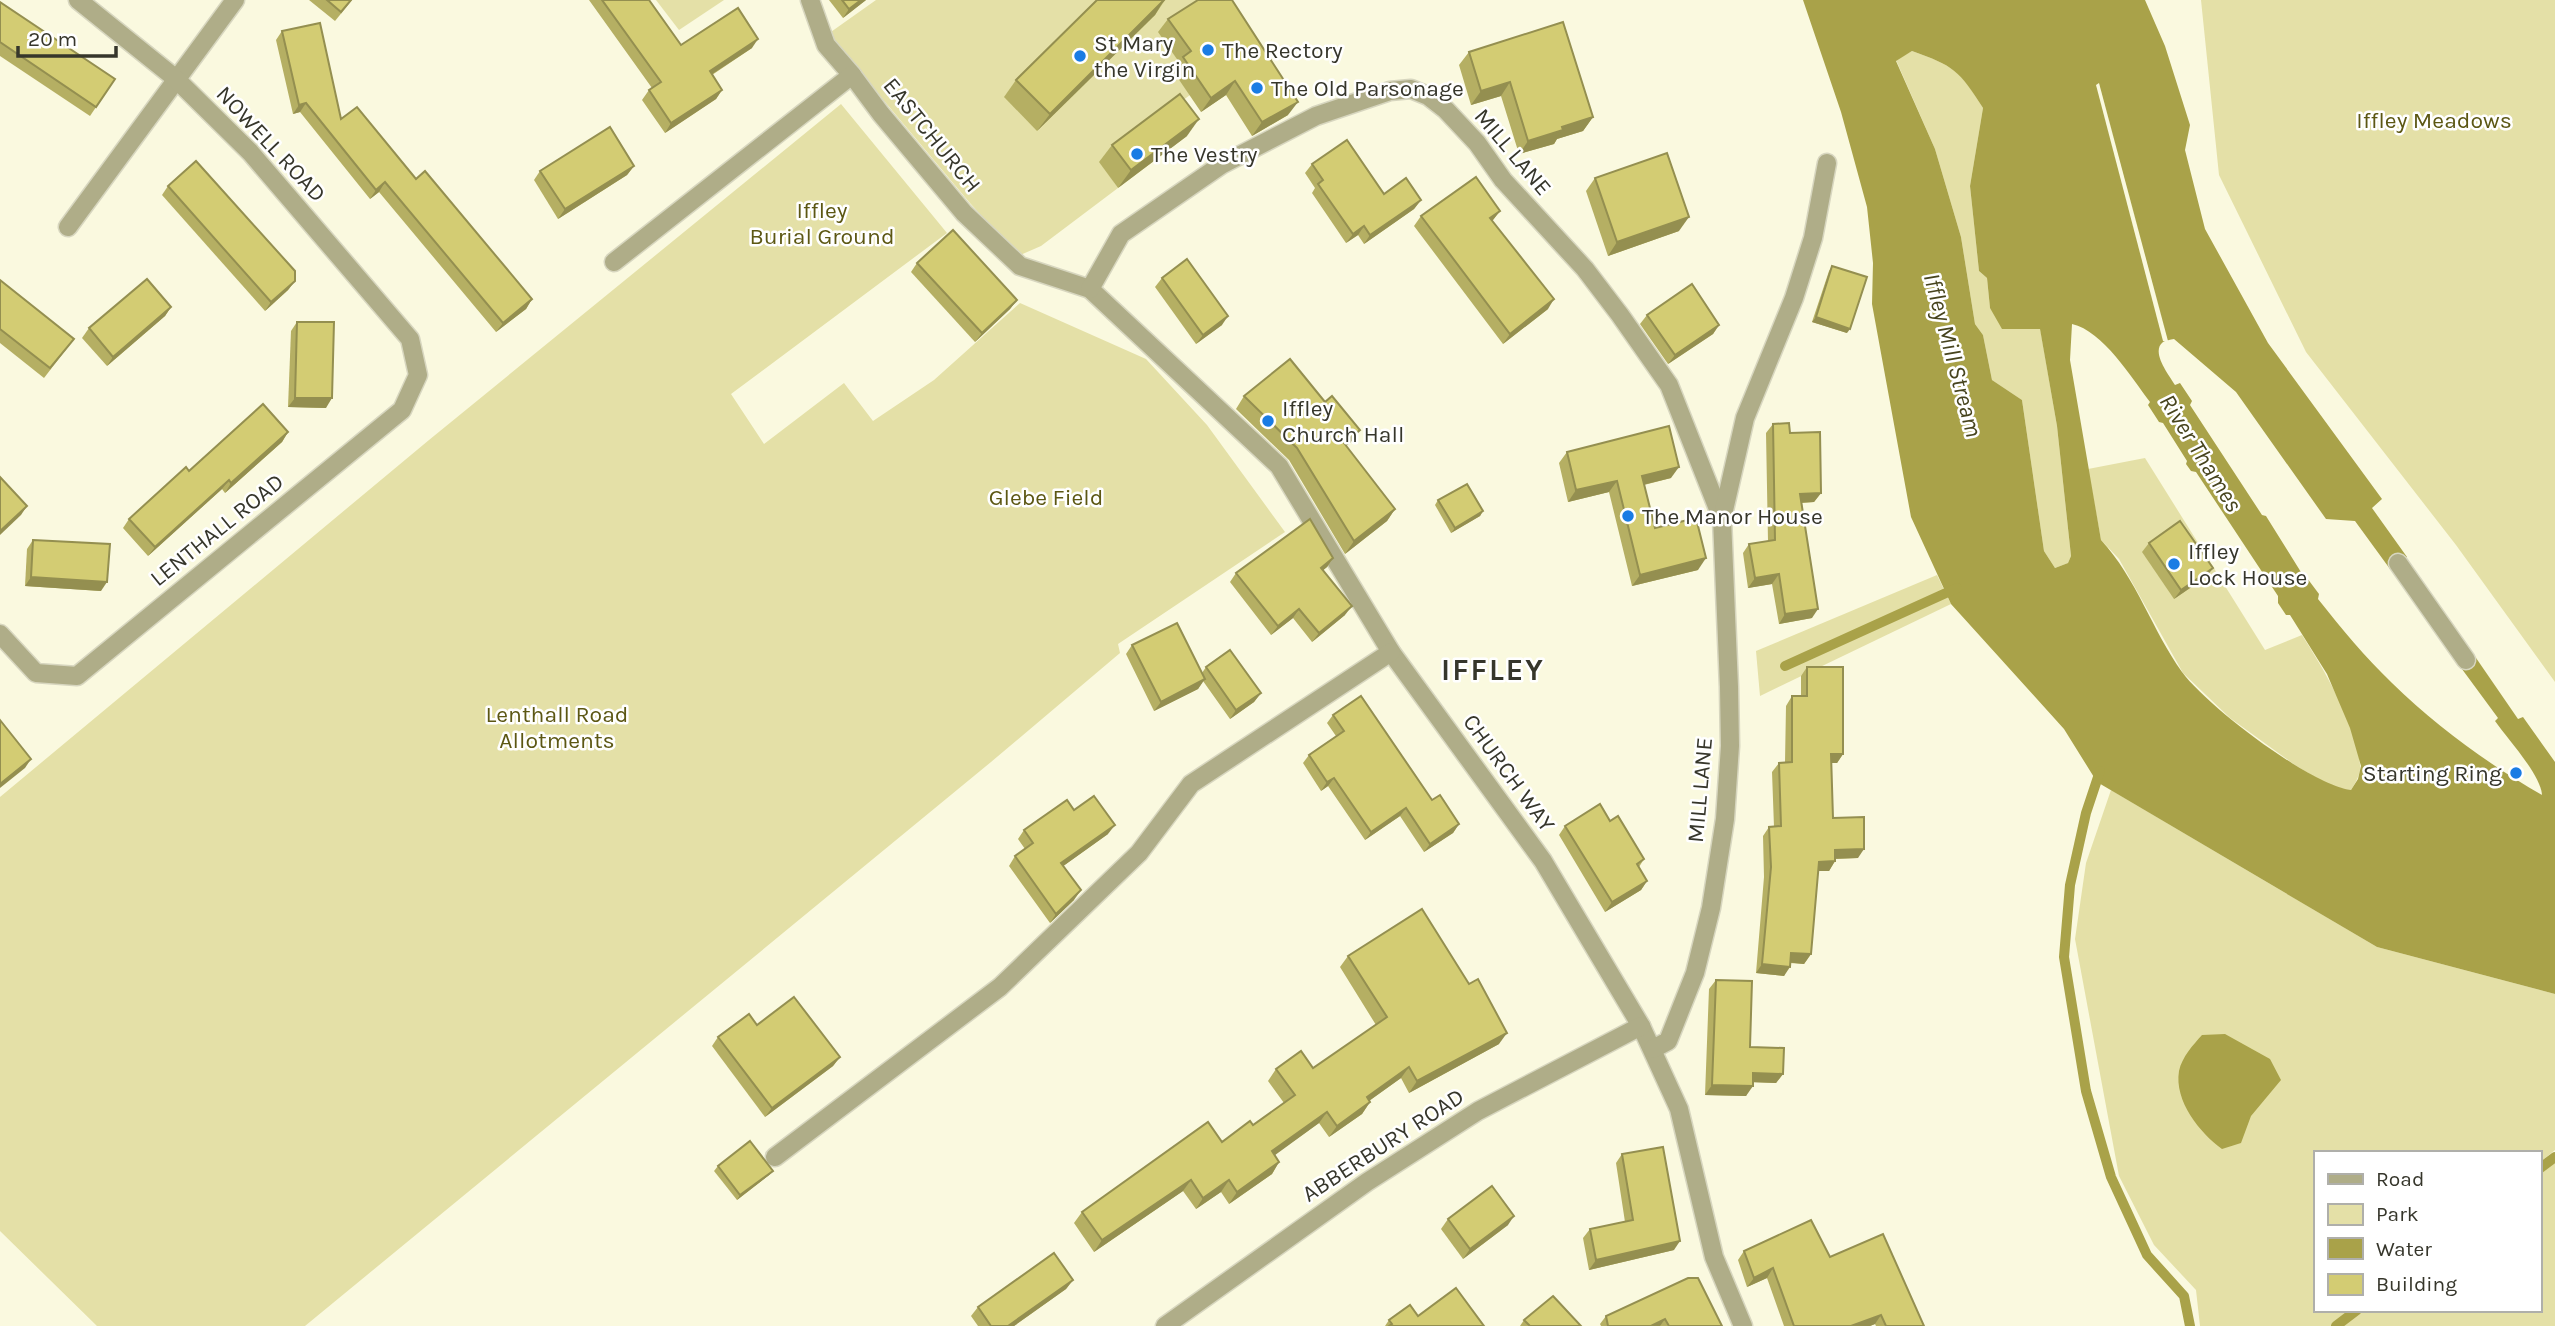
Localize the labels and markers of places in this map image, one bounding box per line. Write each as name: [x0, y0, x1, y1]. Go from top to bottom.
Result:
place label: St Mary the Virgin: [1094, 30, 1195, 83]
place label: The Rectory: [1222, 37, 1343, 64]
marker: The Rectory: [1200, 42, 1216, 58]
marker: St Mary the Virgin: [1072, 48, 1088, 64]
place label: The Old Parsonage: [1271, 75, 1464, 102]
marker: The Old Parsonage: [1249, 80, 1265, 96]
place label: The Vestry: [1151, 141, 1258, 168]
marker: The Vestry: [1129, 146, 1145, 162]
place label: Iffley Church Hall: [1282, 395, 1404, 448]
marker: Iffley Church Hall: [1260, 413, 1276, 429]
place label: The Manor House: [1642, 503, 1823, 530]
marker: The Manor House: [1620, 508, 1636, 524]
place label: Iffley Lock House: [2188, 538, 2307, 591]
marker: Iffley Lock House: [2166, 556, 2182, 572]
place label: Starting Ring: [2363, 760, 2502, 787]
marker: Starting Ring: [2508, 765, 2524, 781]

